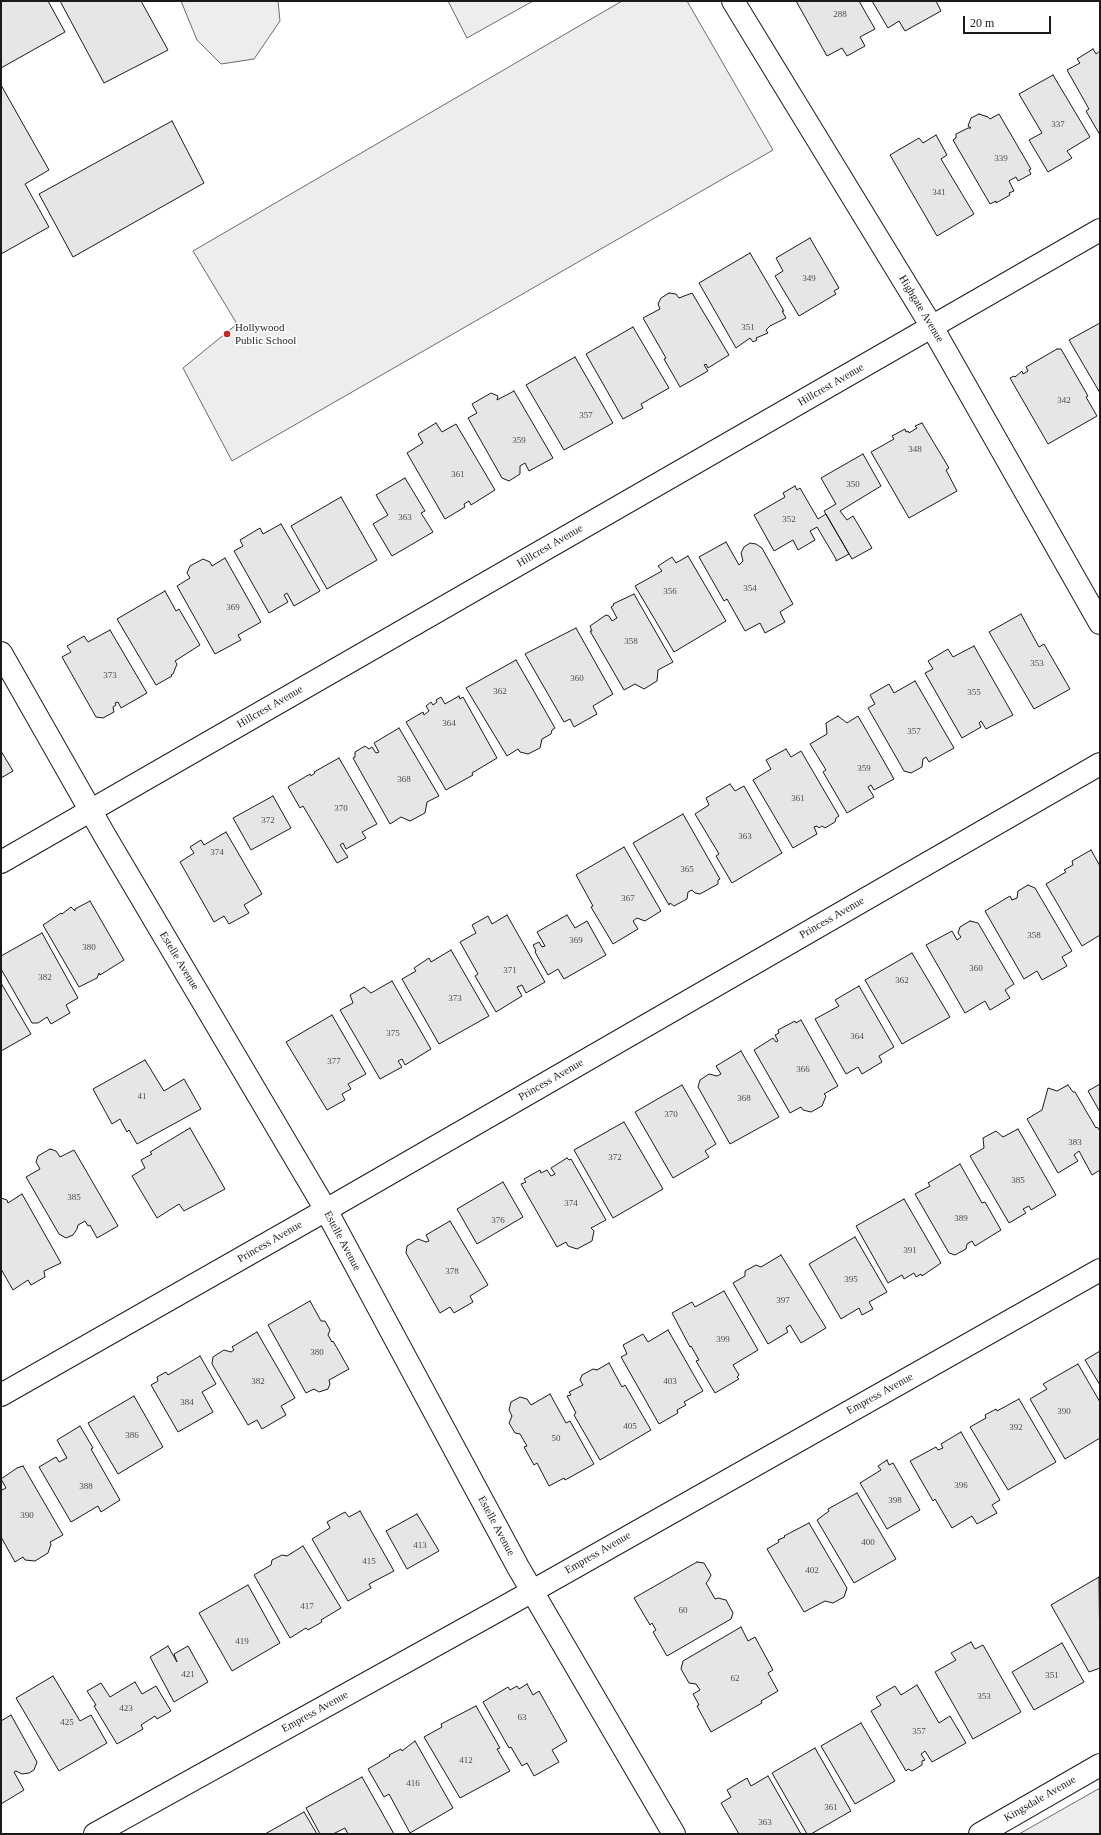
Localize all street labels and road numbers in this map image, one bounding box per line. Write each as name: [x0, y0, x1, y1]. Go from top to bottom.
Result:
street label: Highgate Avenue: [896, 273, 946, 345]
street label: Hillcrest Avenue: [796, 361, 866, 409]
street label: Hillcrest Avenue: [515, 522, 585, 570]
street label: Hillcrest Avenue: [235, 683, 305, 731]
street label: Princess Avenue: [797, 894, 867, 942]
street label: Estelle Avenue: [156, 929, 202, 993]
street label: Princess Avenue: [516, 1056, 586, 1104]
street label: Estelle Avenue: [321, 1209, 363, 1273]
street label: Princess Avenue: [235, 1218, 305, 1266]
street label: Empress Avenue: [844, 1370, 916, 1418]
street label: Estelle Avenue: [475, 1494, 517, 1558]
street label: Empress Avenue: [563, 1529, 633, 1577]
street label: Empress Avenue: [279, 1688, 351, 1736]
street label: Kingsdale Avenue: [1002, 1773, 1078, 1825]

